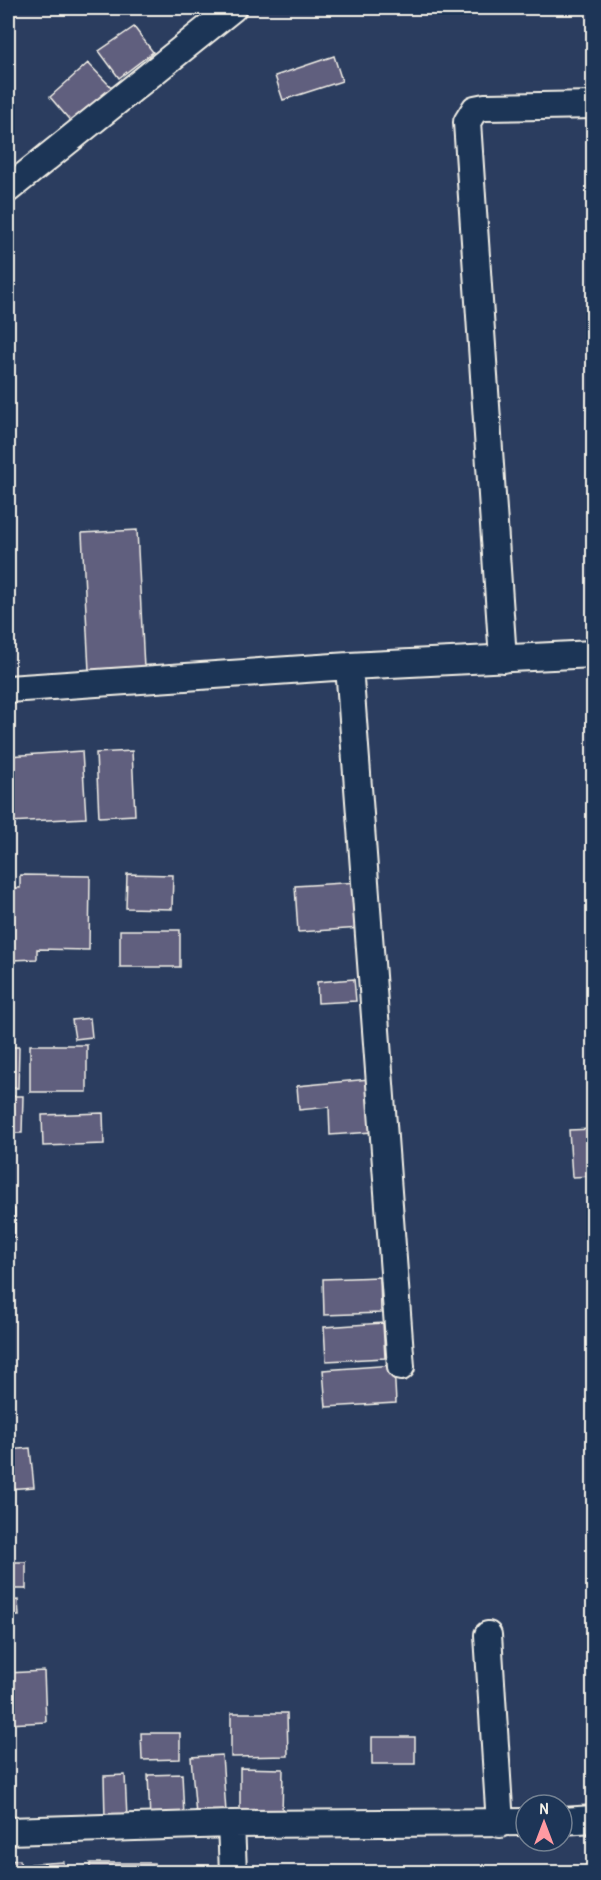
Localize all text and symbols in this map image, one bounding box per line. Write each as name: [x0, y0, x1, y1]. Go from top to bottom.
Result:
north arrow: [514, 1793, 574, 1853]
text: N: [540, 1797, 549, 1819]

